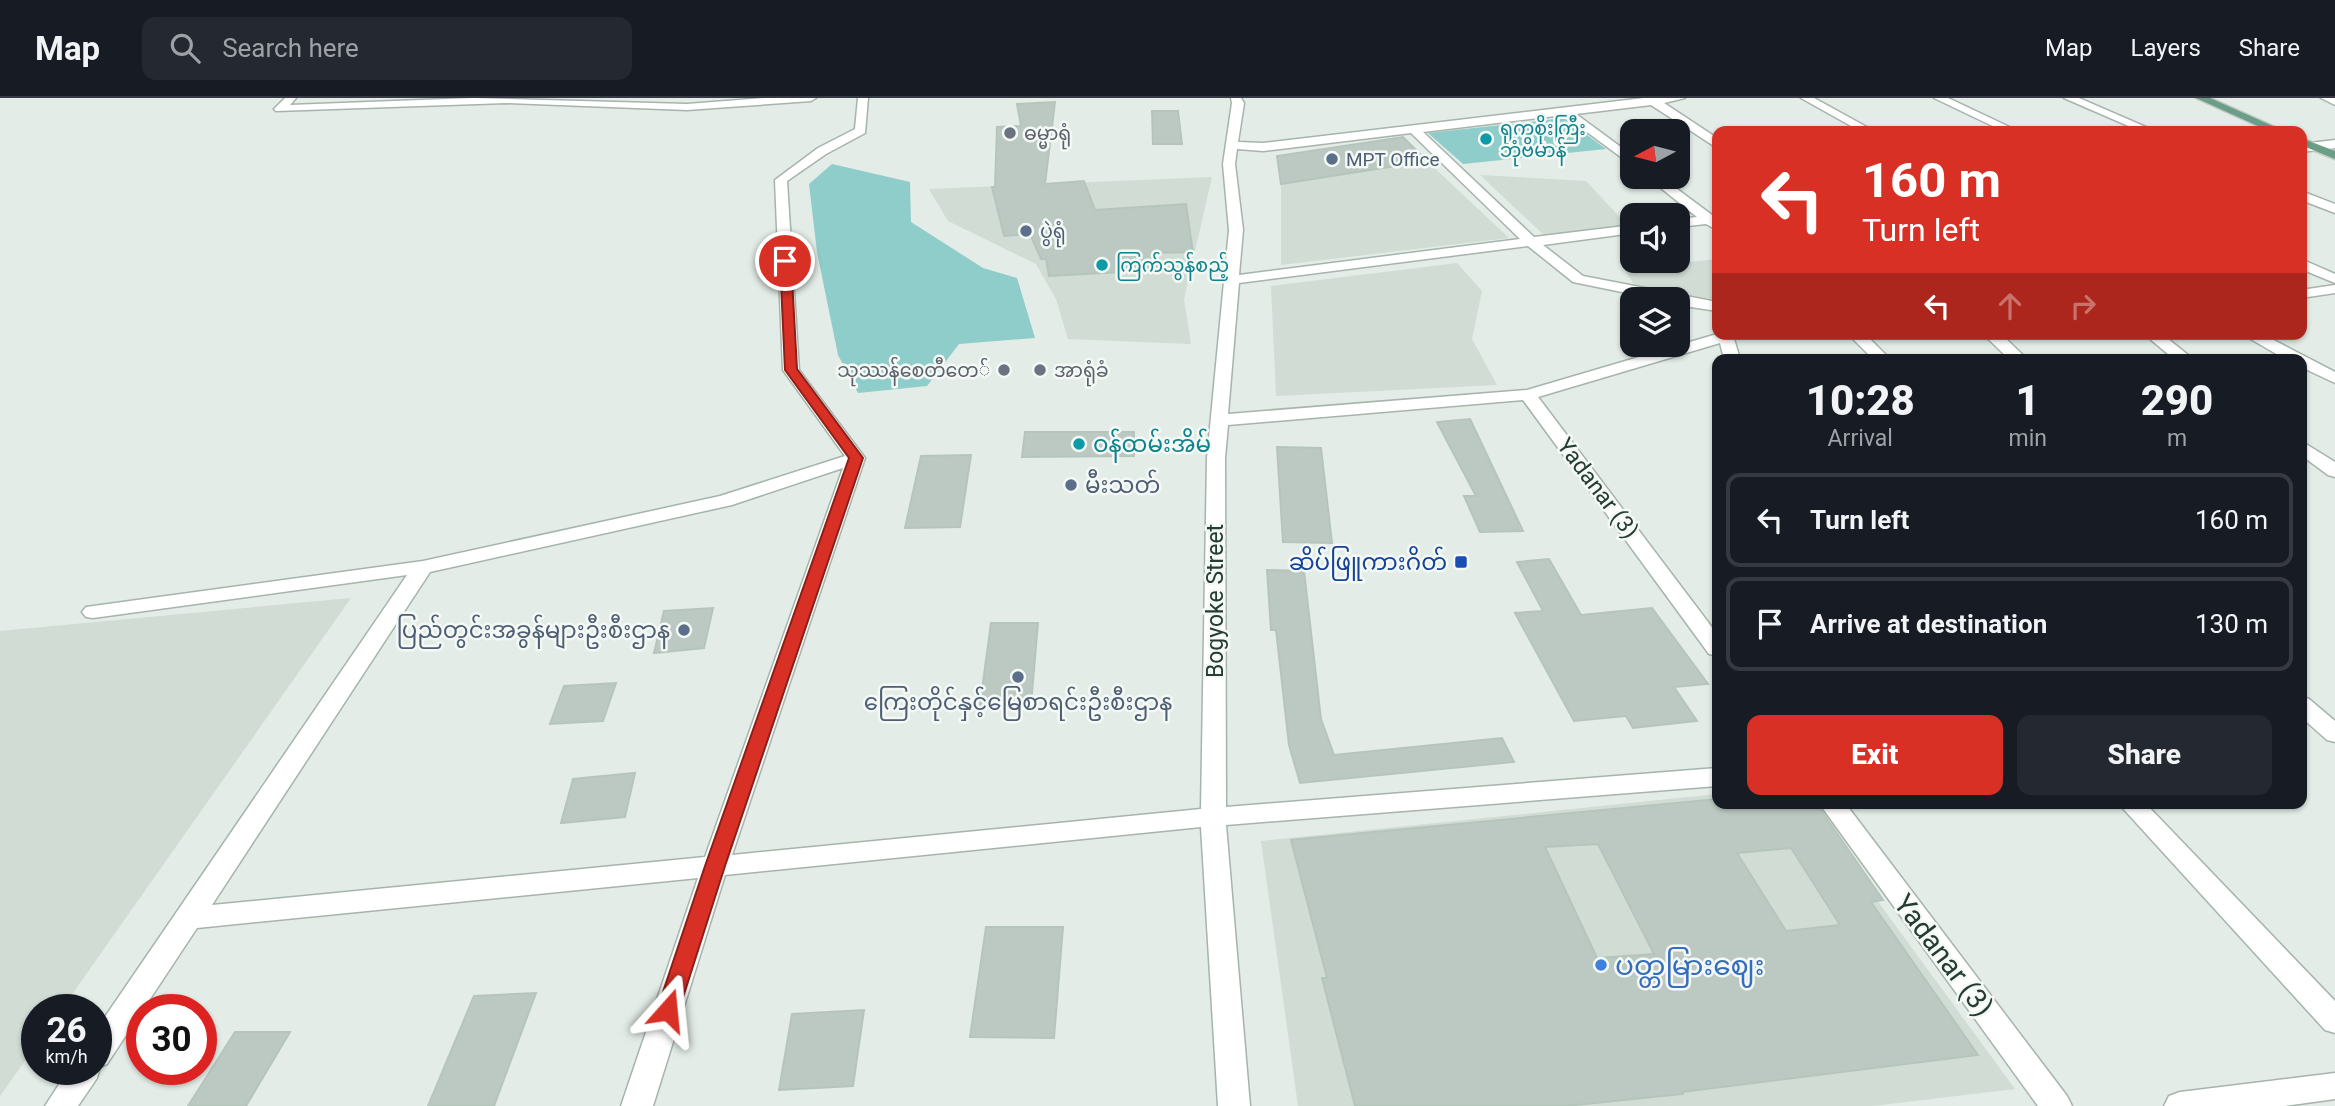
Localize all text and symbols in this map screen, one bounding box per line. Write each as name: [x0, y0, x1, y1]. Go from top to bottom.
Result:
search box: [142, 17, 632, 80]
text: Map: [35, 29, 100, 68]
icon: search: [166, 29, 204, 67]
text: Search here: [222, 33, 359, 63]
text: Map: [2045, 34, 2093, 62]
text: Layers: [2131, 34, 2201, 62]
text: Share: [2239, 34, 2300, 62]
place label: ရုက္ခစိုးကြီး ဘုံဗိမာန်: [1500, 114, 1586, 167]
north arrow: [1620, 119, 1690, 189]
map controls: [1620, 119, 1690, 357]
place label: ဓမ္မာရုံ: [1024, 122, 1071, 150]
marker: ဓမ္မာရုံ: [1002, 125, 1018, 141]
marker: ရုက္ခစိုးကြီး ဘုံဗိမာန်: [1478, 131, 1494, 147]
place label: MPT Office: [1346, 148, 1440, 171]
marker: MPT Office: [1324, 151, 1340, 167]
text: 160 m: [1862, 152, 2001, 209]
icon: left: [1747, 154, 1838, 245]
button: sound: [1620, 203, 1690, 273]
text: Turn left: [1862, 211, 1980, 249]
place label: ပွဲရုံ: [1040, 220, 1066, 248]
marker: ပွဲရုံ: [1018, 223, 1034, 239]
pin: [755, 231, 815, 291]
icon: arrive: [766, 242, 804, 280]
place label: ကြက်သွန်စည့်: [1116, 251, 1229, 281]
marker: ကြက်သွန်စည့်: [1094, 257, 1110, 273]
button: layers: [1620, 287, 1690, 357]
icon: left: [1918, 287, 1956, 325]
icon: ahead: [1991, 287, 2029, 325]
icon: right: [2064, 287, 2102, 325]
place label: သုဿန်စေတီတေ်: [837, 356, 990, 387]
place label: အာရုံခံ: [1054, 359, 1109, 387]
marker: သုဿန်စေတီတေ်: [996, 362, 1012, 378]
marker: အာရုံခံ: [1032, 362, 1048, 378]
text: 10:28: [1806, 376, 1915, 425]
text: 1: [2016, 376, 2040, 425]
text: 290: [2141, 376, 2213, 425]
text: Arrival: [1828, 425, 1893, 452]
text: min: [2008, 425, 2047, 452]
text: m: [2167, 425, 2187, 452]
place label: ဝန်ထမ်းအိမ်: [1093, 428, 1211, 463]
street label: Yadanar (3): [1551, 433, 1644, 544]
marker: ဝန်ထမ်းအိမ်: [1071, 436, 1087, 452]
place label: မီးသတ်: [1085, 469, 1160, 499]
marker: မီးသတ်: [1063, 477, 1079, 493]
icon: left: [1751, 501, 1789, 539]
text: Turn left: [1810, 505, 1909, 535]
text: 160 m: [2195, 505, 2268, 535]
street label: Bogyoke Street: [1202, 524, 1229, 678]
place label: ဆိပ်ဖြူကားဂိတ်: [1289, 546, 1447, 581]
marker: ဆိပ်ဖြူကားဂိတ်: [1453, 554, 1469, 570]
icon: arrive: [1751, 605, 1789, 643]
text: Arrive at destination: [1810, 609, 2047, 639]
text: 130 m: [2195, 609, 2268, 639]
place label: ပြည်တွင်းအခွန်များဦးစီးဌာန: [396, 614, 670, 649]
marker: ပြည်တွင်းအခွန်များဦးစီးဌာန: [676, 622, 692, 638]
marker: ကြေးတိုင်နှင့်မြေစာရင်းဦးစီးဌာန: [1010, 669, 1026, 685]
place label: ကြေးတိုင်နှင့်မြေစာရင်းဦးစီးဌာန: [864, 686, 1172, 721]
button: Exit: [1747, 715, 2003, 795]
button: Share: [2017, 715, 2272, 795]
street label: Yadanar (3): [1887, 888, 2000, 1023]
place label: ပတ္တမြားဈေး: [1615, 947, 1765, 988]
marker: ပတ္တမြားဈေး: [1593, 957, 1609, 973]
position arrow: [631, 973, 705, 1047]
speed limit sign: 30: [126, 994, 217, 1085]
text: 26: [46, 1010, 87, 1051]
text: km/h: [45, 1046, 88, 1067]

